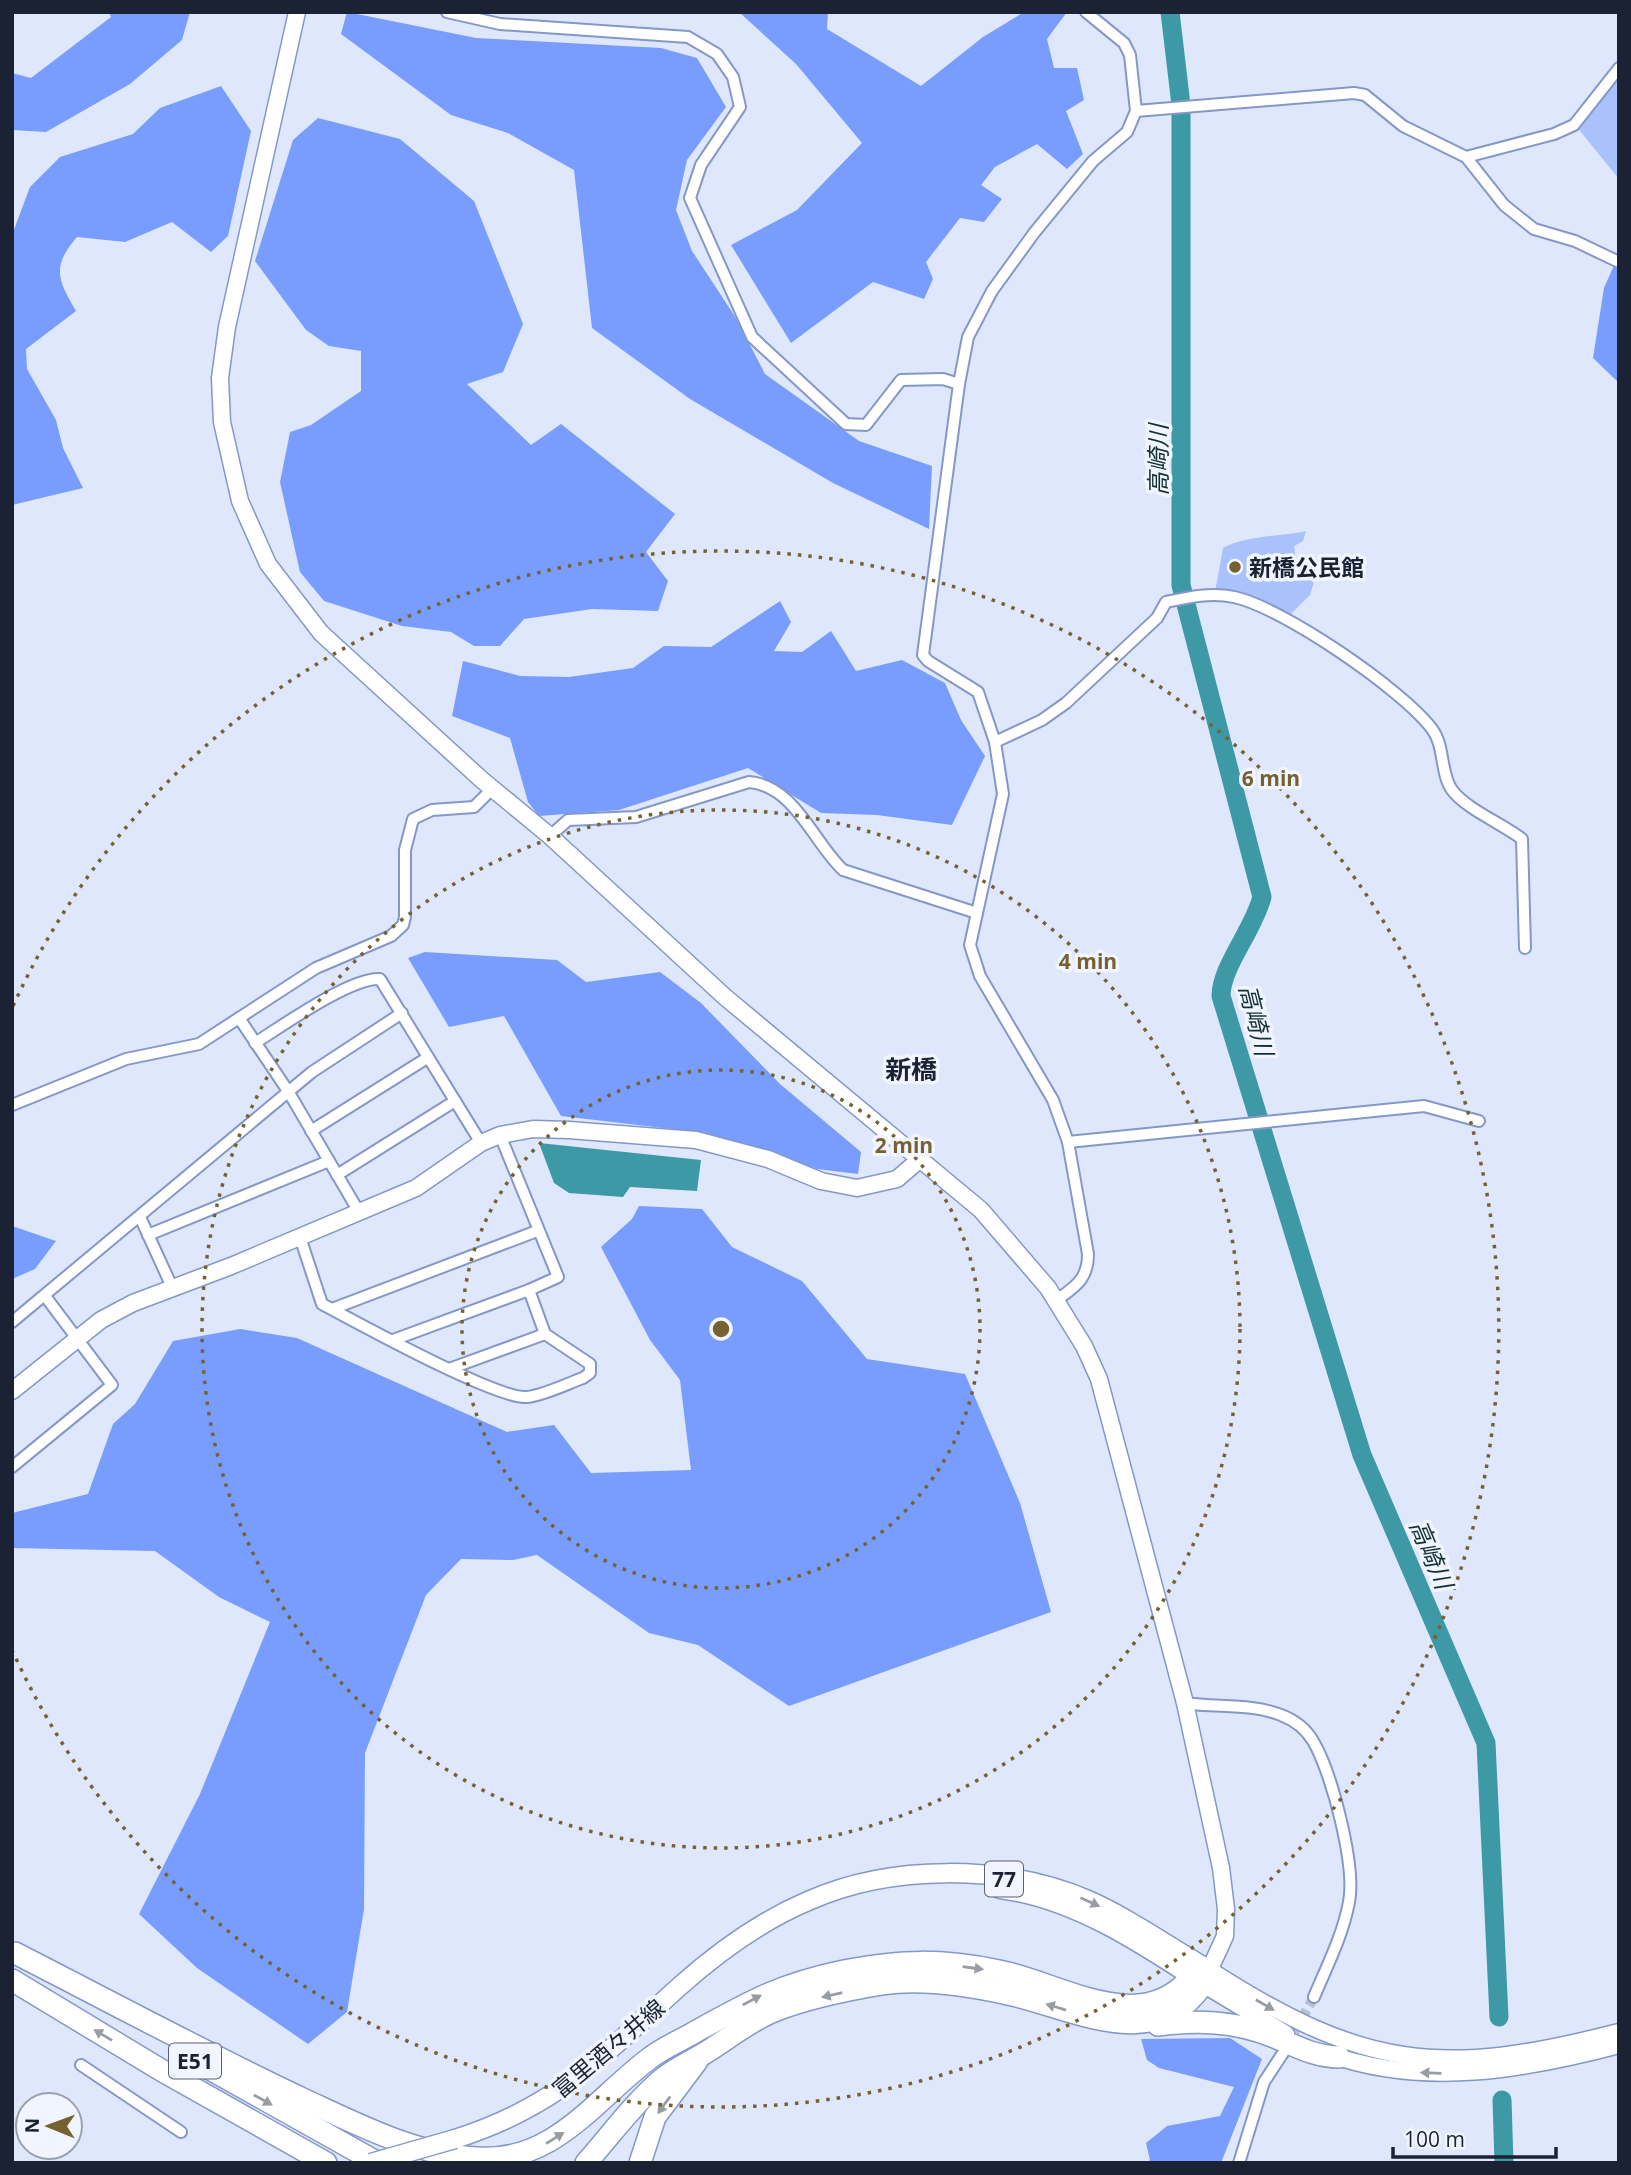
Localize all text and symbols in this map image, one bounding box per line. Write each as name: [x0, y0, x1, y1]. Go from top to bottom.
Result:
water label: 高崎川: [1141, 421, 1174, 496]
place label: 新橋公民館: [1249, 551, 1364, 583]
marker: 新橋公民館: [1227, 559, 1243, 575]
text: 6 min: [1242, 764, 1300, 792]
text: 4 min: [1059, 947, 1117, 975]
water label: 高崎川: [1232, 981, 1282, 1062]
district label: 新橋: [885, 1051, 937, 1087]
text: 2 min: [875, 1131, 933, 1159]
centre of rings: [709, 1317, 733, 1341]
water label: 高崎川: [1403, 1514, 1462, 1596]
road number: 77: [985, 1862, 1023, 1896]
one-way arrow: [1080, 1896, 1100, 1908]
one-way arrow: [962, 1962, 984, 1973]
one-way arrow: [821, 1989, 843, 2000]
street label: 富里酒々井線: [545, 1991, 671, 2105]
one-way arrow: [742, 1994, 762, 2006]
one-way arrow: [1256, 1999, 1275, 2011]
one-way arrow: [1045, 2001, 1066, 2011]
one-way arrow: [93, 2029, 112, 2041]
road number: E51: [169, 2044, 221, 2078]
one-way arrow: [1420, 2068, 1442, 2079]
north arrow: [14, 2091, 84, 2161]
one-way arrow: [254, 2094, 273, 2106]
one-way arrow: [657, 2096, 671, 2114]
scale bar: [1393, 2116, 1556, 2160]
text: N: [19, 2118, 45, 2134]
text: 100 m: [1404, 2125, 1465, 2153]
one-way arrow: [545, 2132, 565, 2145]

